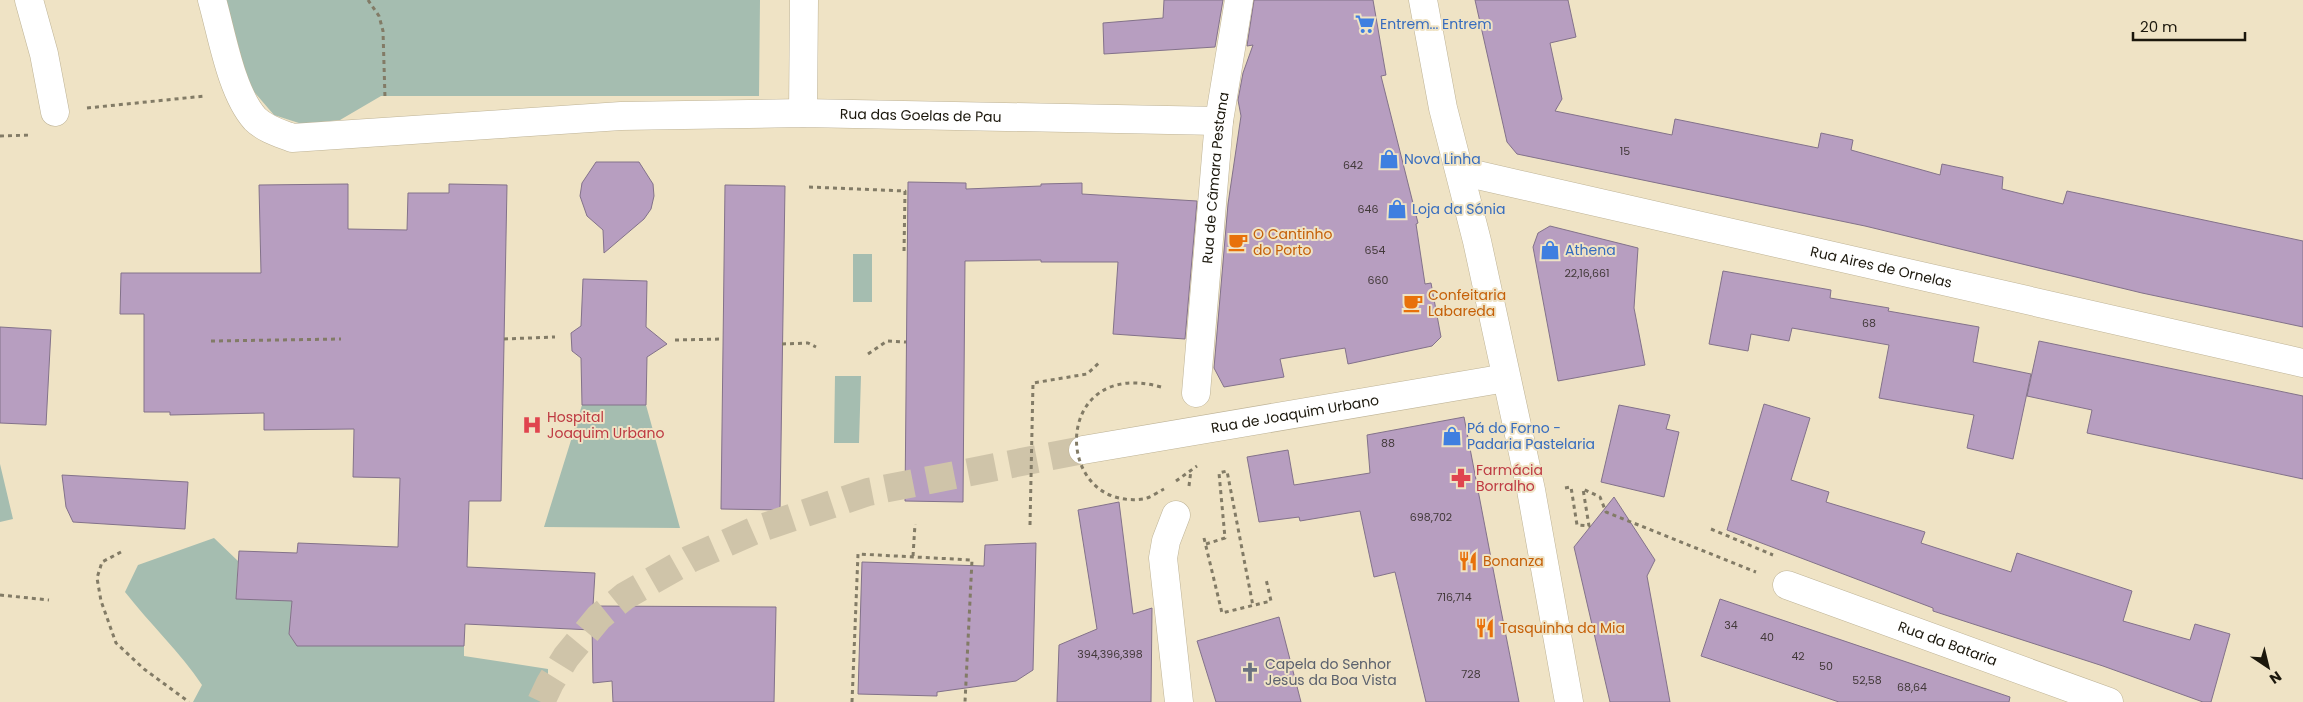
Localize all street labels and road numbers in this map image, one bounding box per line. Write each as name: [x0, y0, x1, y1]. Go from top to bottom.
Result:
street label: Rua de Câmara Pestana: [1197, 91, 1234, 264]
street label: Rua das Goelas de Pau: [840, 104, 1002, 127]
street label: Rua Aires de Ornelas: [1808, 241, 1954, 293]
street label: Rua de Joaquim Urbano: [1209, 390, 1381, 438]
street label: Rua da Bataria: [1895, 616, 2000, 671]

